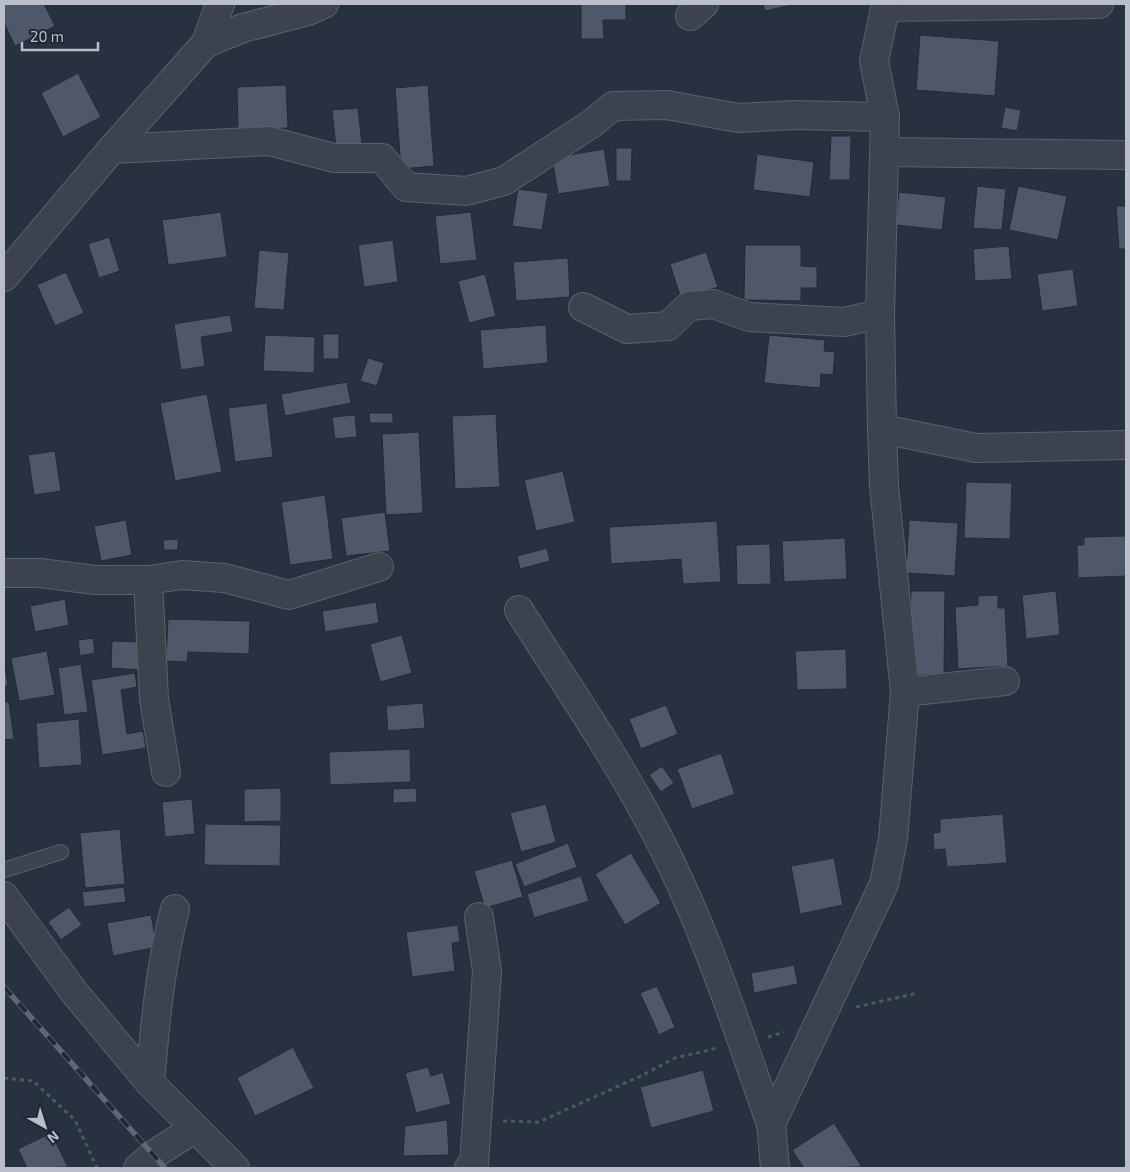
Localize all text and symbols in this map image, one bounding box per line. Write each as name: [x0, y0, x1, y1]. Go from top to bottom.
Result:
scale bar: [22, 20, 99, 52]
text: 20 m: [30, 27, 64, 45]
north arrow: [20, 1102, 70, 1152]
text: N: [44, 1128, 63, 1147]

